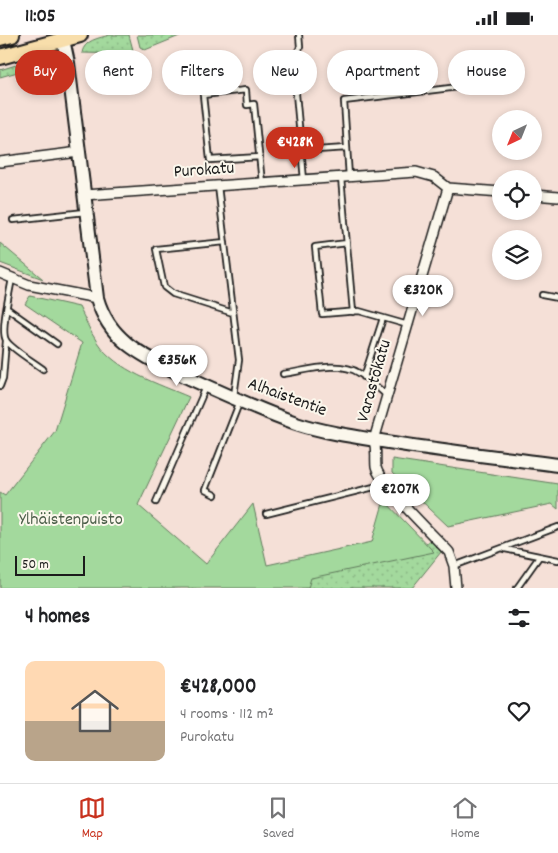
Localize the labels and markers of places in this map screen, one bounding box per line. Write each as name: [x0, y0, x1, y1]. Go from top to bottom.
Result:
pin: €428K: [260, 127, 330, 169]
pin: €320K: [388, 275, 458, 317]
pin: €356K: [142, 345, 212, 387]
pin: €207K: [365, 473, 435, 516]

